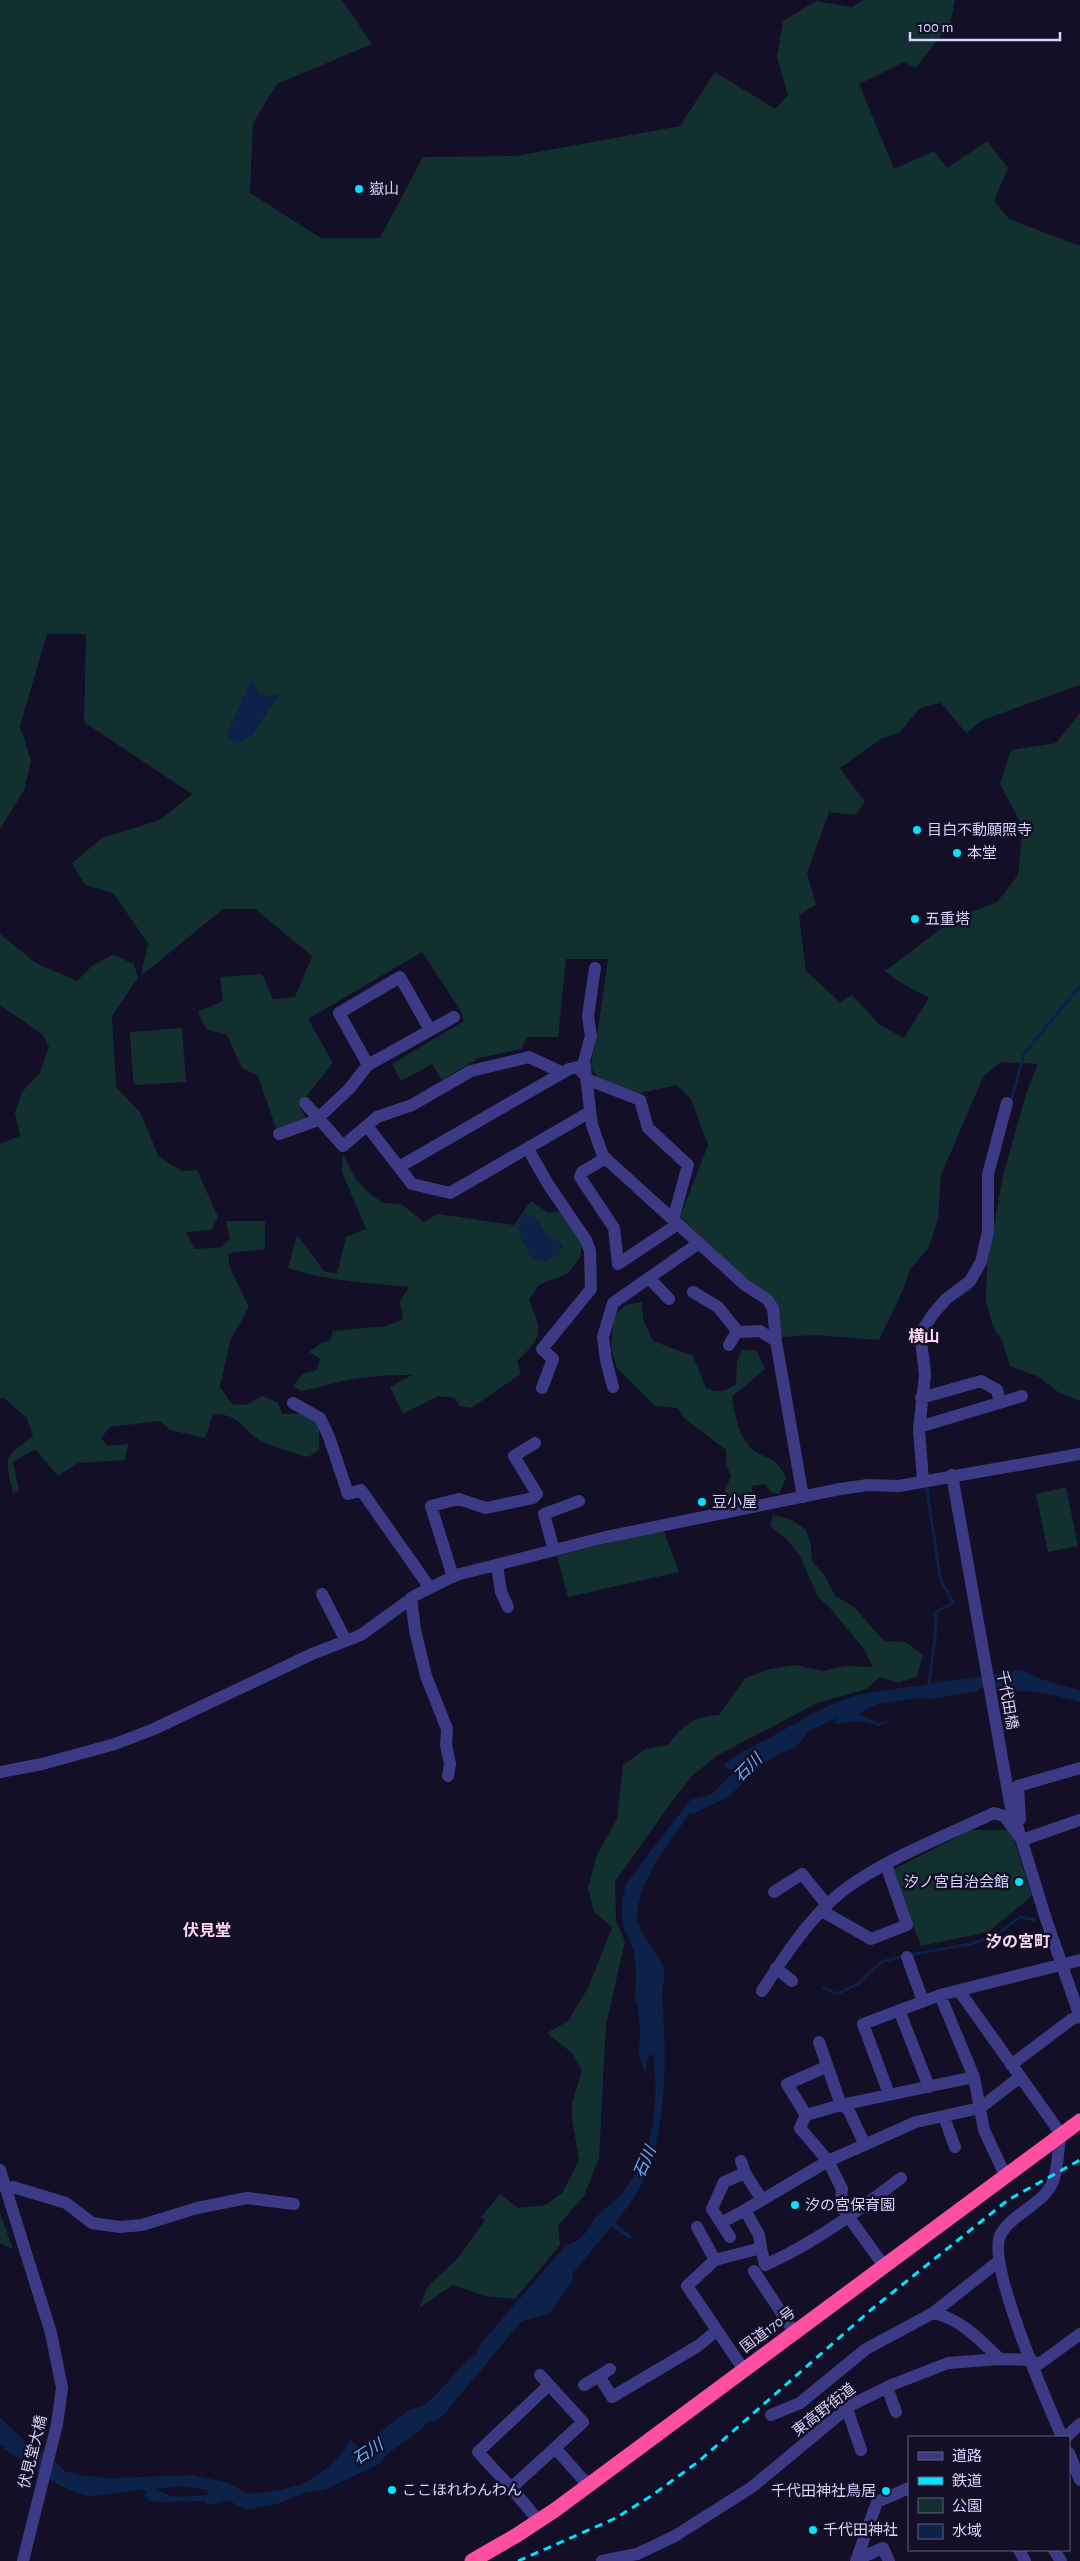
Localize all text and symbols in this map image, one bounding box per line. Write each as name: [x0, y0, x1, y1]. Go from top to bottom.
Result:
scale bar: [910, 10, 1060, 42]
text: 100 m: [918, 20, 953, 35]
place label: 嶽山: [369, 181, 399, 197]
marker: 嶽山: [353, 183, 365, 195]
place label: 目白不動願照寺: [927, 822, 1032, 838]
marker: 目白不動願照寺: [911, 824, 923, 836]
place label: 本堂: [967, 845, 997, 861]
marker: 本堂: [951, 847, 963, 859]
place label: 五重塔: [925, 911, 970, 927]
marker: 五重塔: [909, 913, 921, 925]
district label: 横山: [908, 1327, 940, 1345]
place label: 豆小屋: [712, 1494, 757, 1510]
marker: 豆小屋: [696, 1496, 708, 1508]
street label: 千代田橋: [994, 1669, 1022, 1731]
water label: 石川: [731, 1750, 766, 1785]
place label: 汐ノ宮自治会館: [904, 1874, 1009, 1890]
marker: 汐ノ宮自治会館: [1013, 1876, 1025, 1888]
district label: 伏見堂: [183, 1922, 231, 1939]
district label: 汐の宮町: [986, 1933, 1050, 1950]
water label: 石川: [631, 2142, 660, 2180]
place label: 汐の宮保育園: [805, 2197, 895, 2213]
marker: 汐の宮保育園: [789, 2199, 801, 2211]
street label: 国道170号: [737, 2304, 798, 2355]
street label: 東高野街道: [789, 2380, 858, 2439]
street label: 伏見堂大橋: [16, 2414, 49, 2490]
water label: 石川: [350, 2435, 387, 2467]
legend: [908, 2436, 1070, 2551]
text: 道路: [952, 2448, 982, 2464]
text: 鉄道: [952, 2473, 982, 2489]
place label: ここほれわんわん: [402, 2482, 522, 2498]
place label: 千代田神社鳥居: [771, 2482, 876, 2499]
marker: ここほれわんわん: [386, 2484, 398, 2496]
marker: 千代田神社鳥居: [880, 2485, 892, 2497]
text: 公園: [952, 2498, 982, 2514]
place label: 千代田神社: [823, 2521, 898, 2538]
text: 水域: [952, 2523, 982, 2539]
marker: 千代田神社: [807, 2524, 819, 2536]

